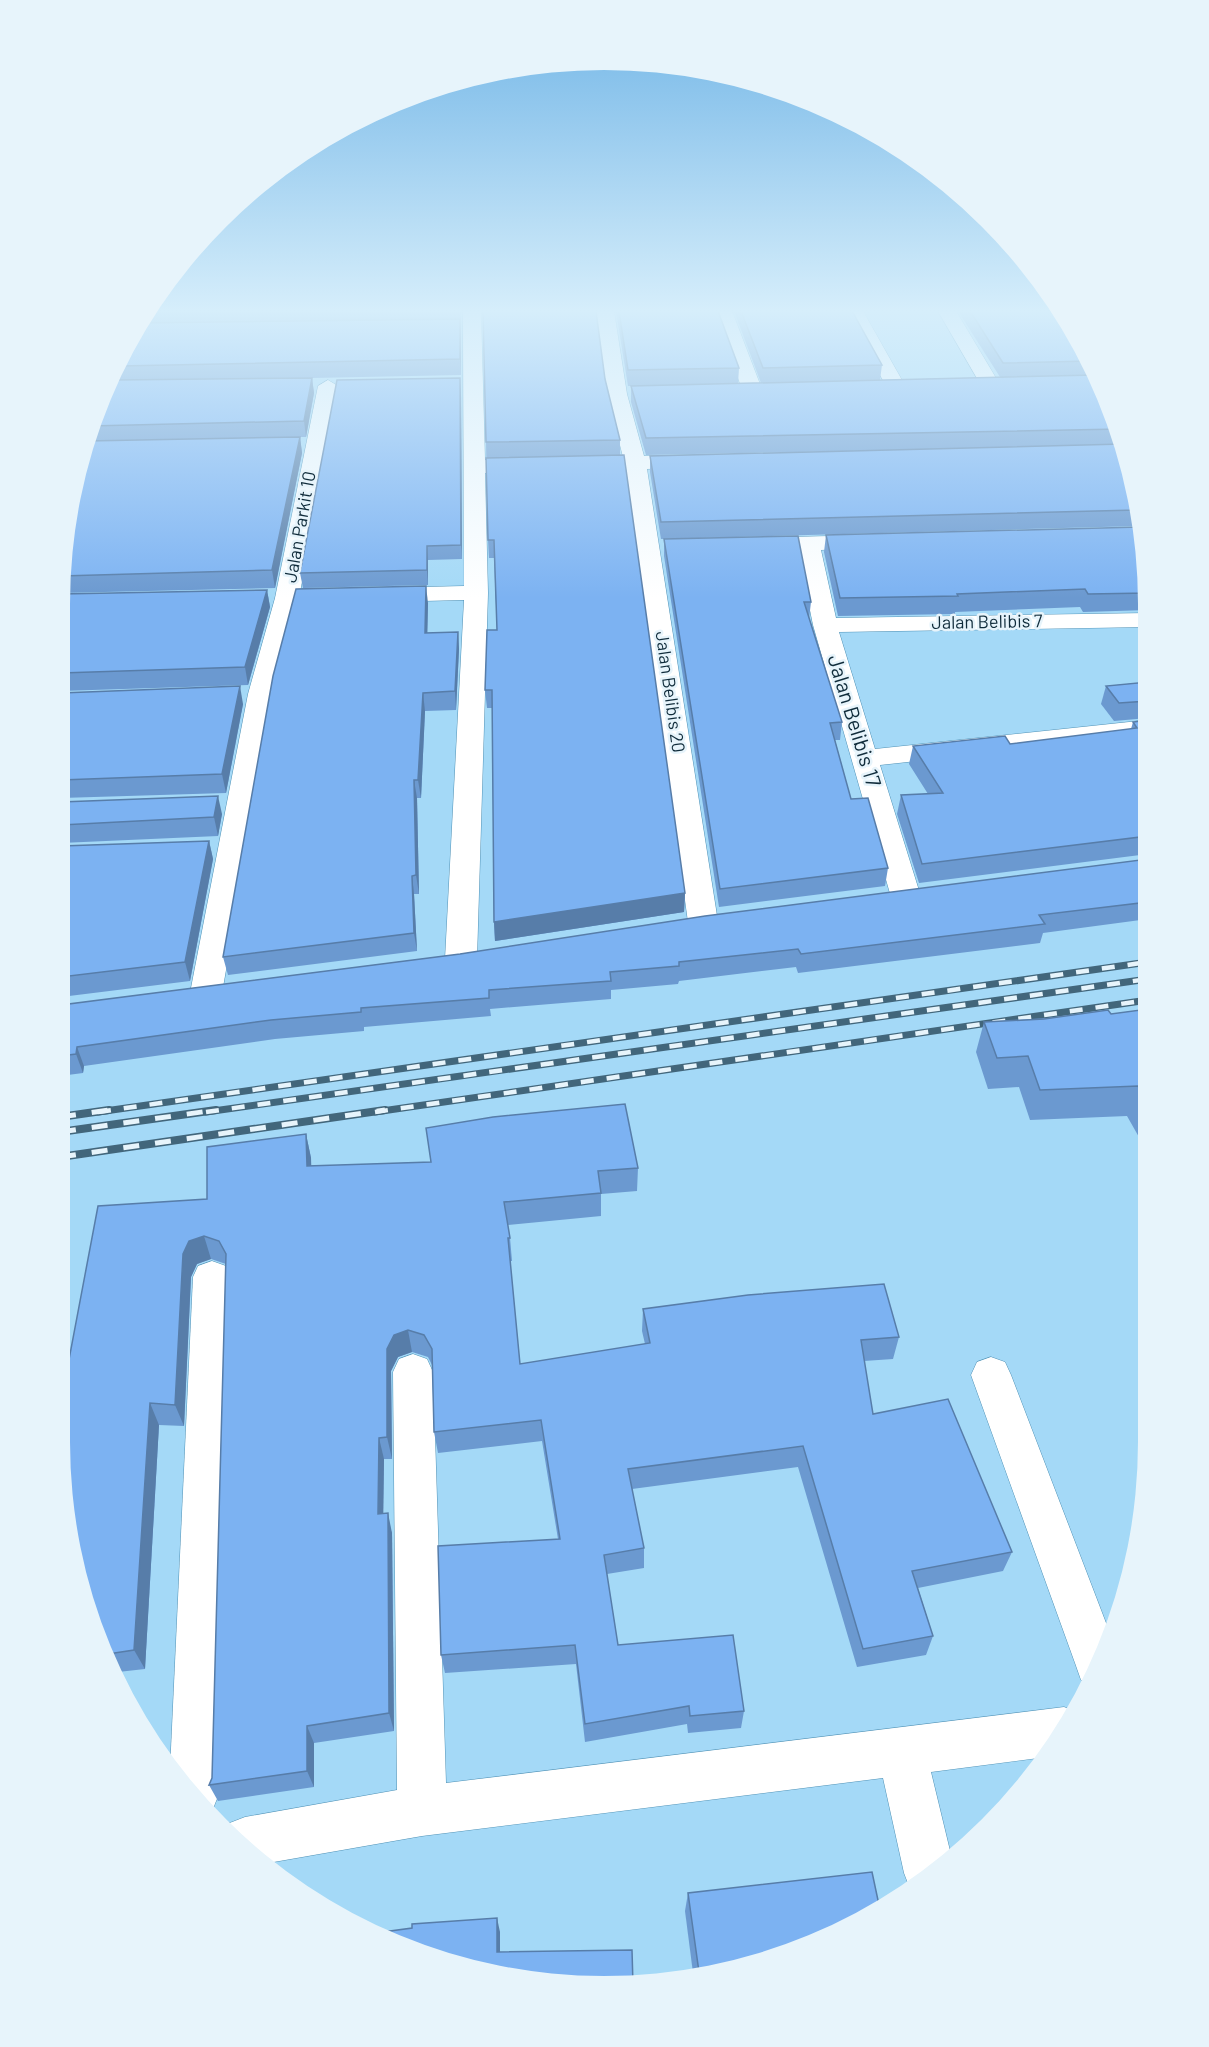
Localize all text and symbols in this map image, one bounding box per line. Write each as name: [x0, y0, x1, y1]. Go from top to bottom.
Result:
street label: Jalan Parkit 10: [278, 469, 320, 584]
street label: Jalan Belibis 7: [931, 609, 1043, 633]
street label: Jalan Belibis 20: [652, 630, 690, 754]
street label: Jalan Belibis 17: [823, 651, 887, 790]

